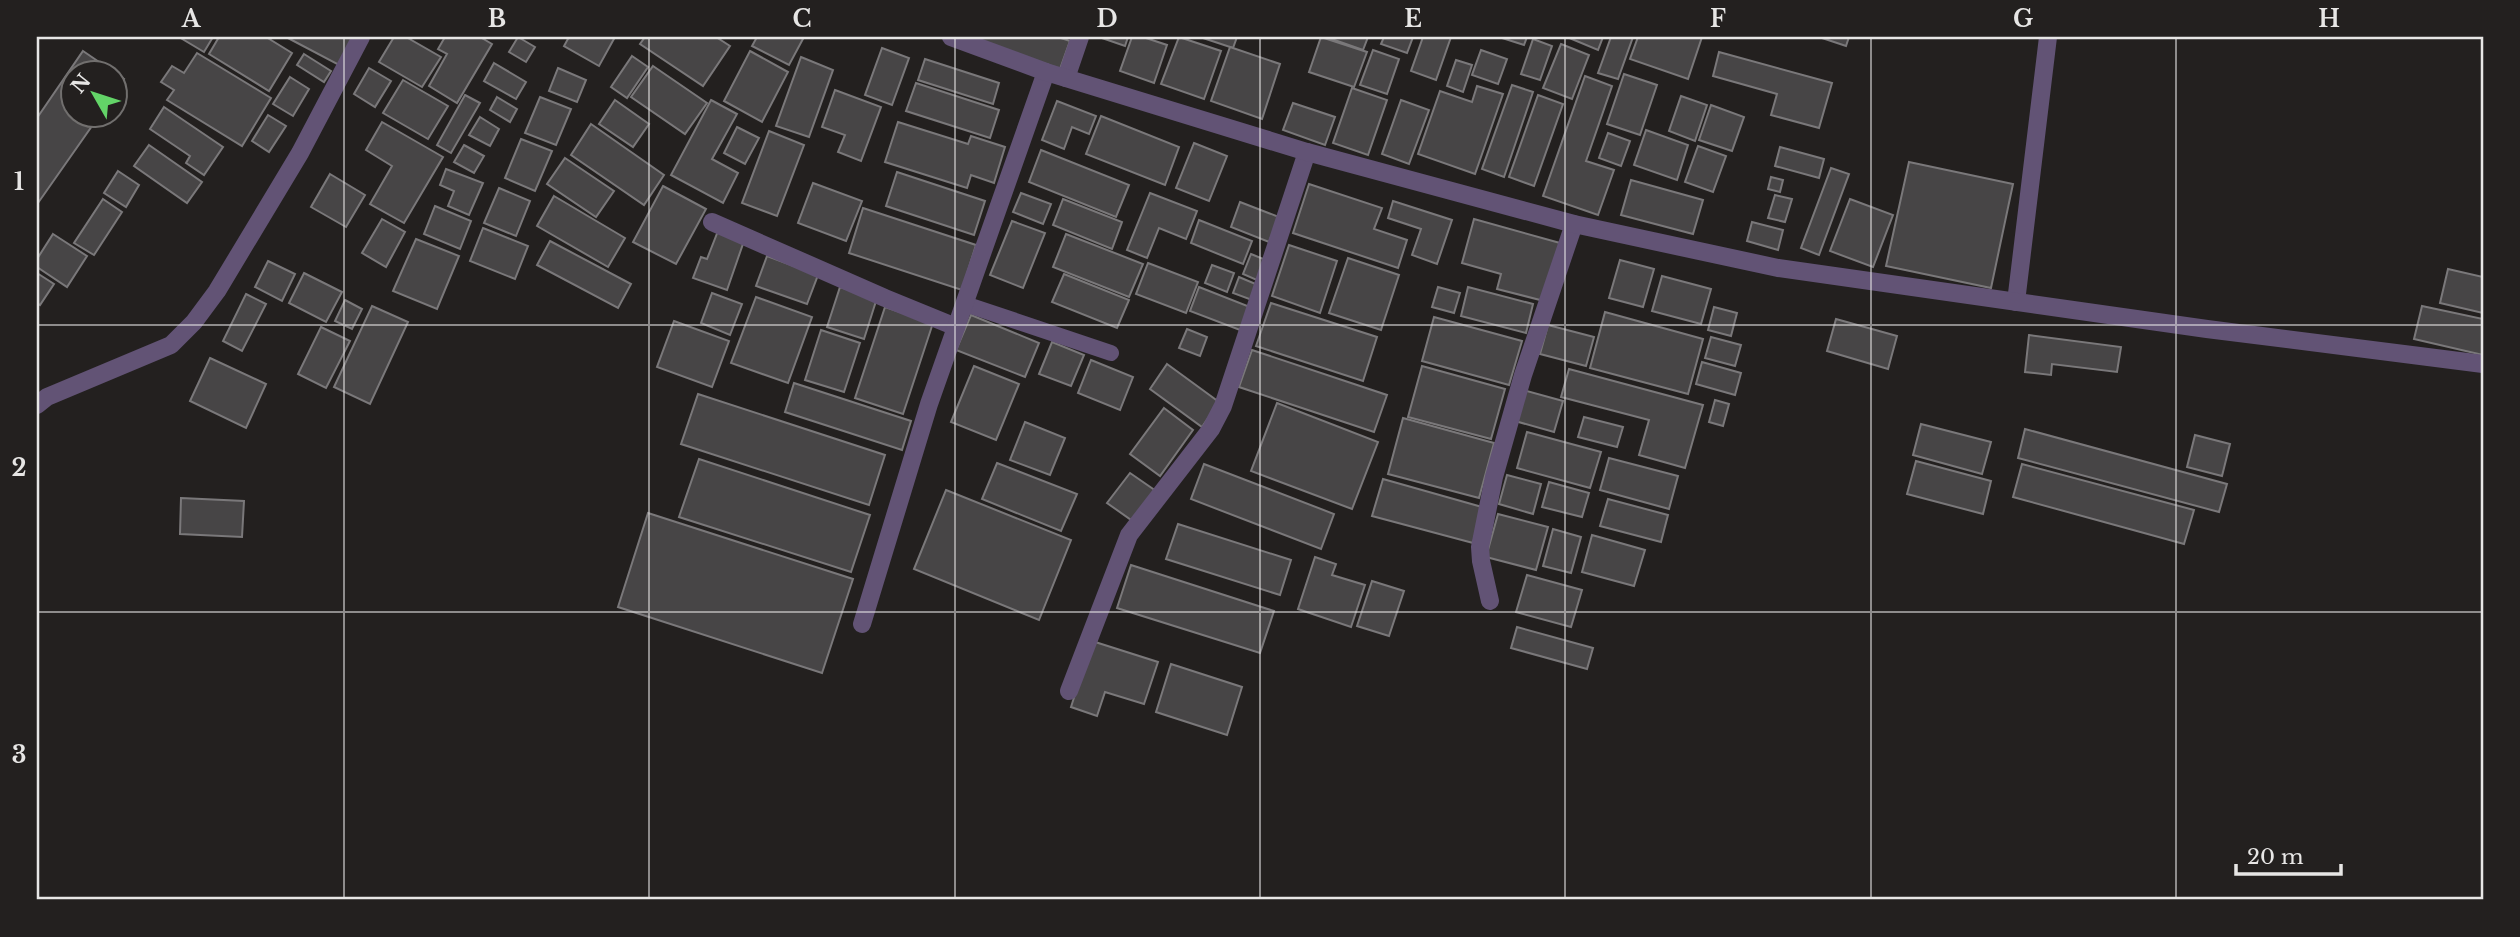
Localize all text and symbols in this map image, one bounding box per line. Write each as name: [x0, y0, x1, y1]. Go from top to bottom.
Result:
text: A: [181, 5, 202, 33]
text: B: [488, 5, 506, 33]
text: C: [793, 5, 811, 33]
text: D: [1096, 5, 1118, 33]
text: E: [1404, 5, 1422, 33]
text: F: [1710, 5, 1726, 33]
text: G: [2013, 5, 2033, 33]
text: H: [2318, 5, 2340, 33]
north arrow: [60, 60, 130, 130]
text: N: [67, 69, 96, 98]
text: 1: [14, 168, 24, 196]
text: 2: [12, 454, 26, 482]
text: 3: [12, 741, 26, 769]
scale bar: [2236, 832, 2342, 876]
text: 20 m: [2247, 844, 2304, 870]

